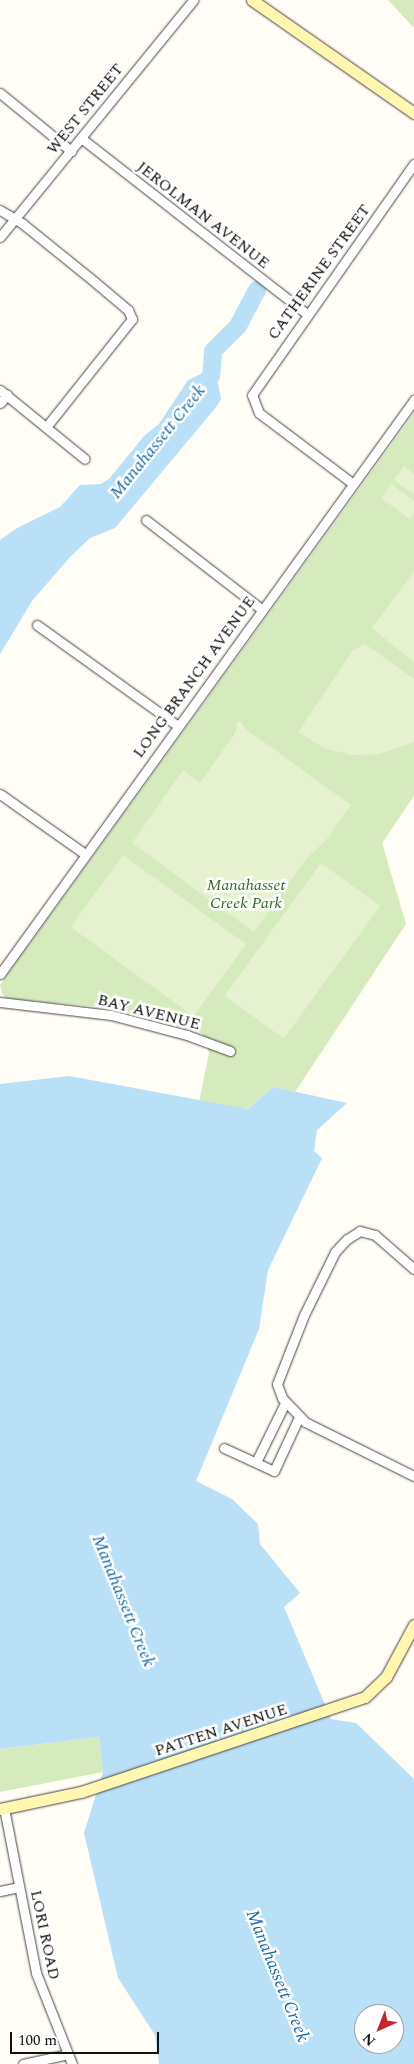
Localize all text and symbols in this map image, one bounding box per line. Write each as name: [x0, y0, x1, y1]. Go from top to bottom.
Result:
street label: WEST STREET: [43, 60, 127, 158]
street label: JEROLMAN AVENUE: [133, 157, 273, 273]
street label: CATHERINE STREET: [264, 201, 374, 343]
water label: Manahassett Creek: [105, 381, 211, 503]
street label: LONG BRANCH AVENUE: [129, 592, 259, 762]
park label: Manahasset Creek Park: [207, 875, 285, 913]
street label: BAY AVENUE: [96, 990, 202, 1034]
water label: Manahassett Creek: [87, 1532, 159, 1670]
street label: PATTEN AVENUE: [152, 1700, 290, 1760]
street label: LORI ROAD: [26, 1888, 64, 1982]
water label: Manahassett Creek: [241, 1907, 313, 2045]
north arrow: [354, 2004, 404, 2054]
scale bar: [12, 2022, 161, 2054]
text: N: [358, 2028, 380, 2051]
text: 100 m: [18, 2029, 57, 2052]

